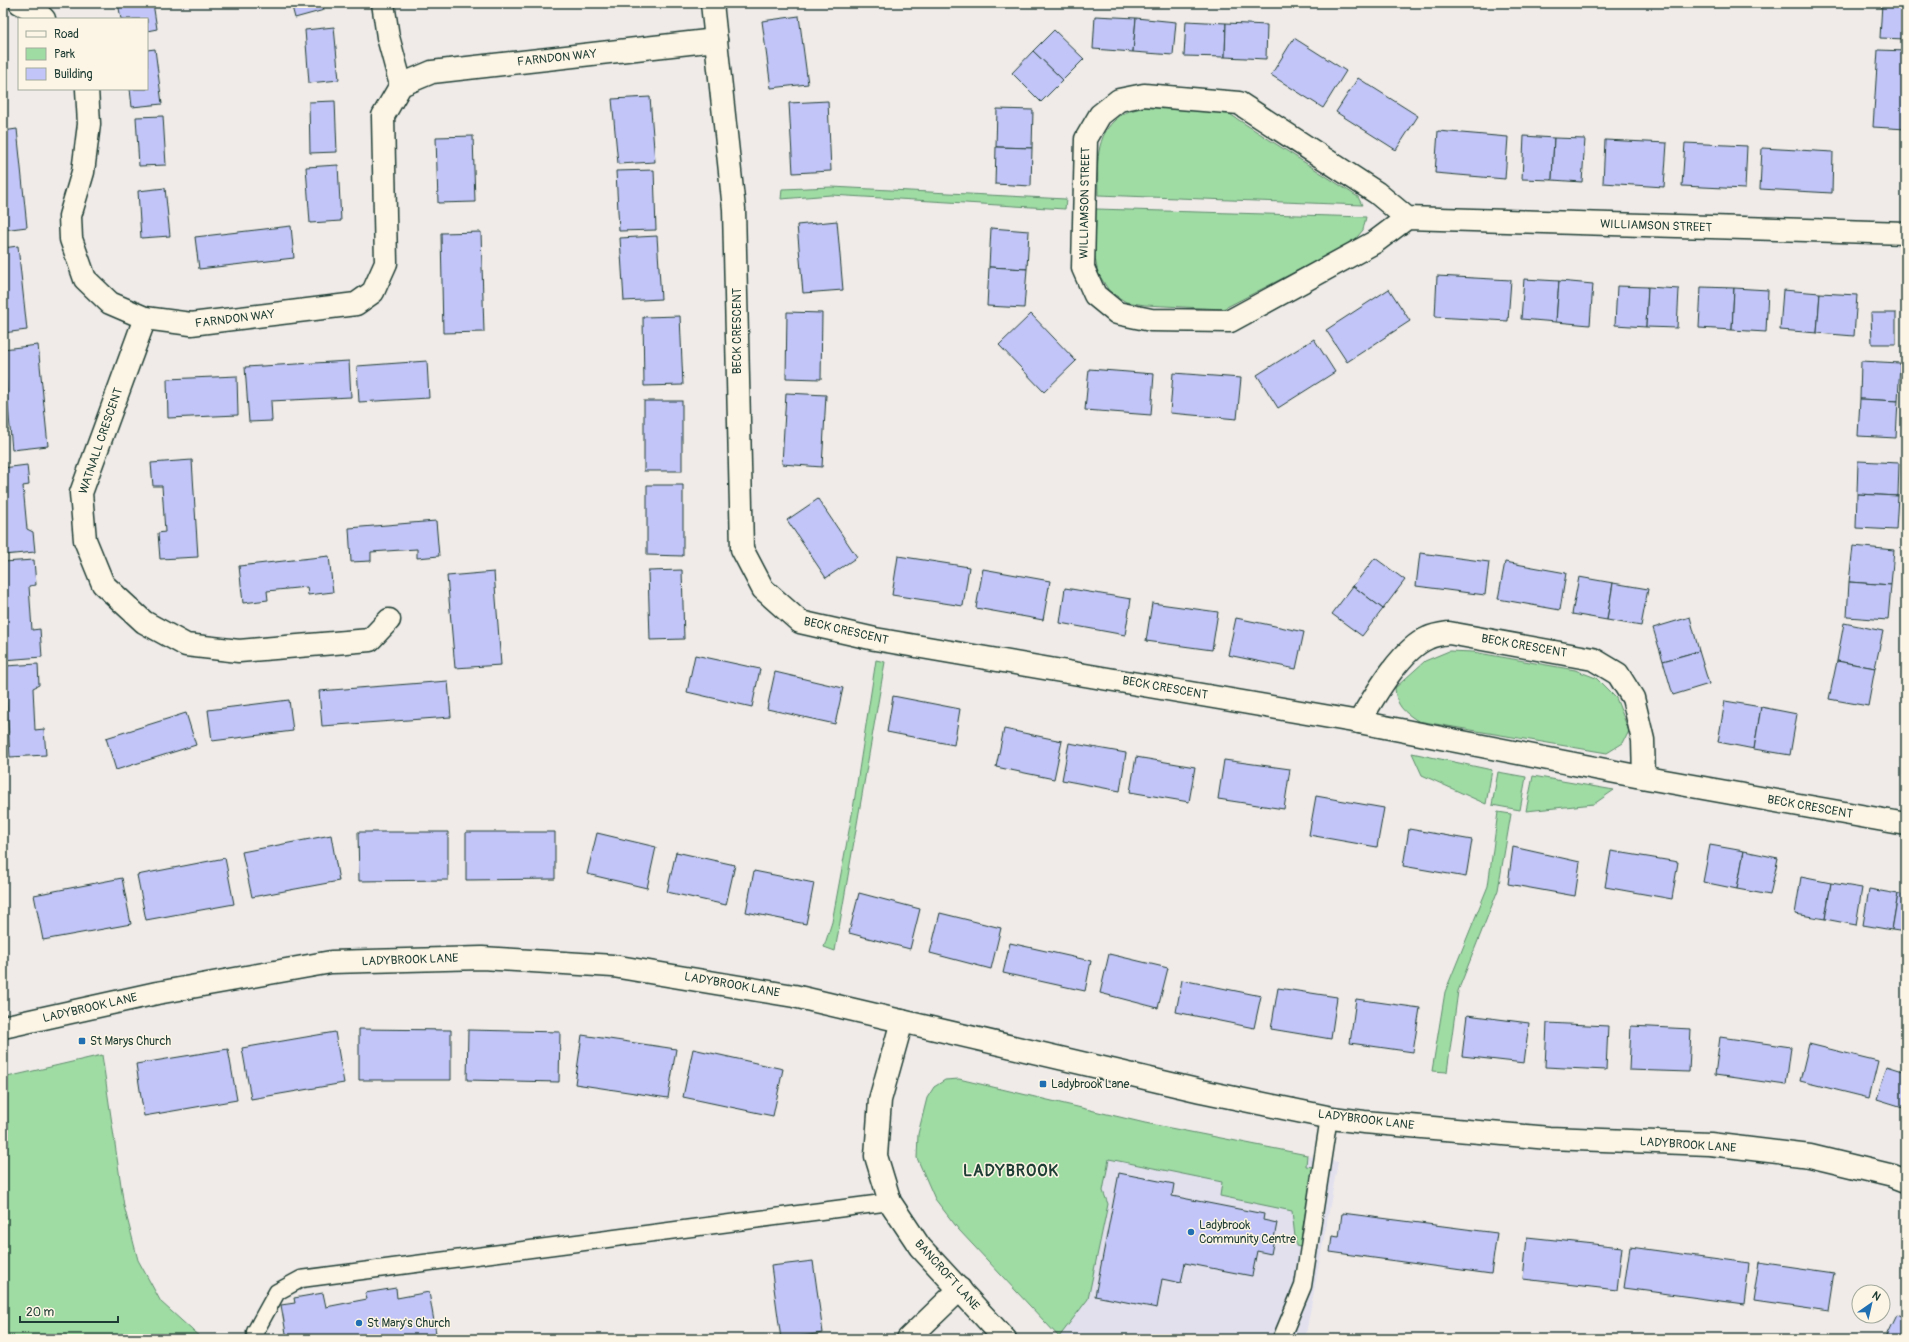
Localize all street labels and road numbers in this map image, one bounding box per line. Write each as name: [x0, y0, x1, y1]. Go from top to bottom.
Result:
street label: FARNDON WAY: [516, 46, 598, 70]
street label: WILLIAMSON STREET: [1077, 147, 1093, 259]
street label: WILLIAMSON STREET: [1600, 217, 1713, 235]
street label: BECK CRESCENT: [730, 287, 745, 374]
street label: FARNDON WAY: [194, 307, 276, 331]
street label: WATNALL CRESCENT: [76, 386, 126, 496]
street label: BECK CRESCENT: [802, 614, 890, 648]
street label: BECK CRESCENT: [1480, 631, 1568, 661]
street label: BECK CRESCENT: [1121, 673, 1209, 703]
street label: BECK CRESCENT: [1766, 792, 1854, 822]
street label: LADYBROOK LANE: [361, 951, 459, 969]
street label: LADYBROOK LANE: [683, 969, 781, 1001]
street label: LADYBROOK LANE: [41, 990, 139, 1026]
street label: LADYBROOK LANE: [1317, 1107, 1415, 1133]
street label: LADYBROOK LANE: [1639, 1134, 1737, 1156]
street label: BANCROFT LANE: [911, 1237, 983, 1313]

